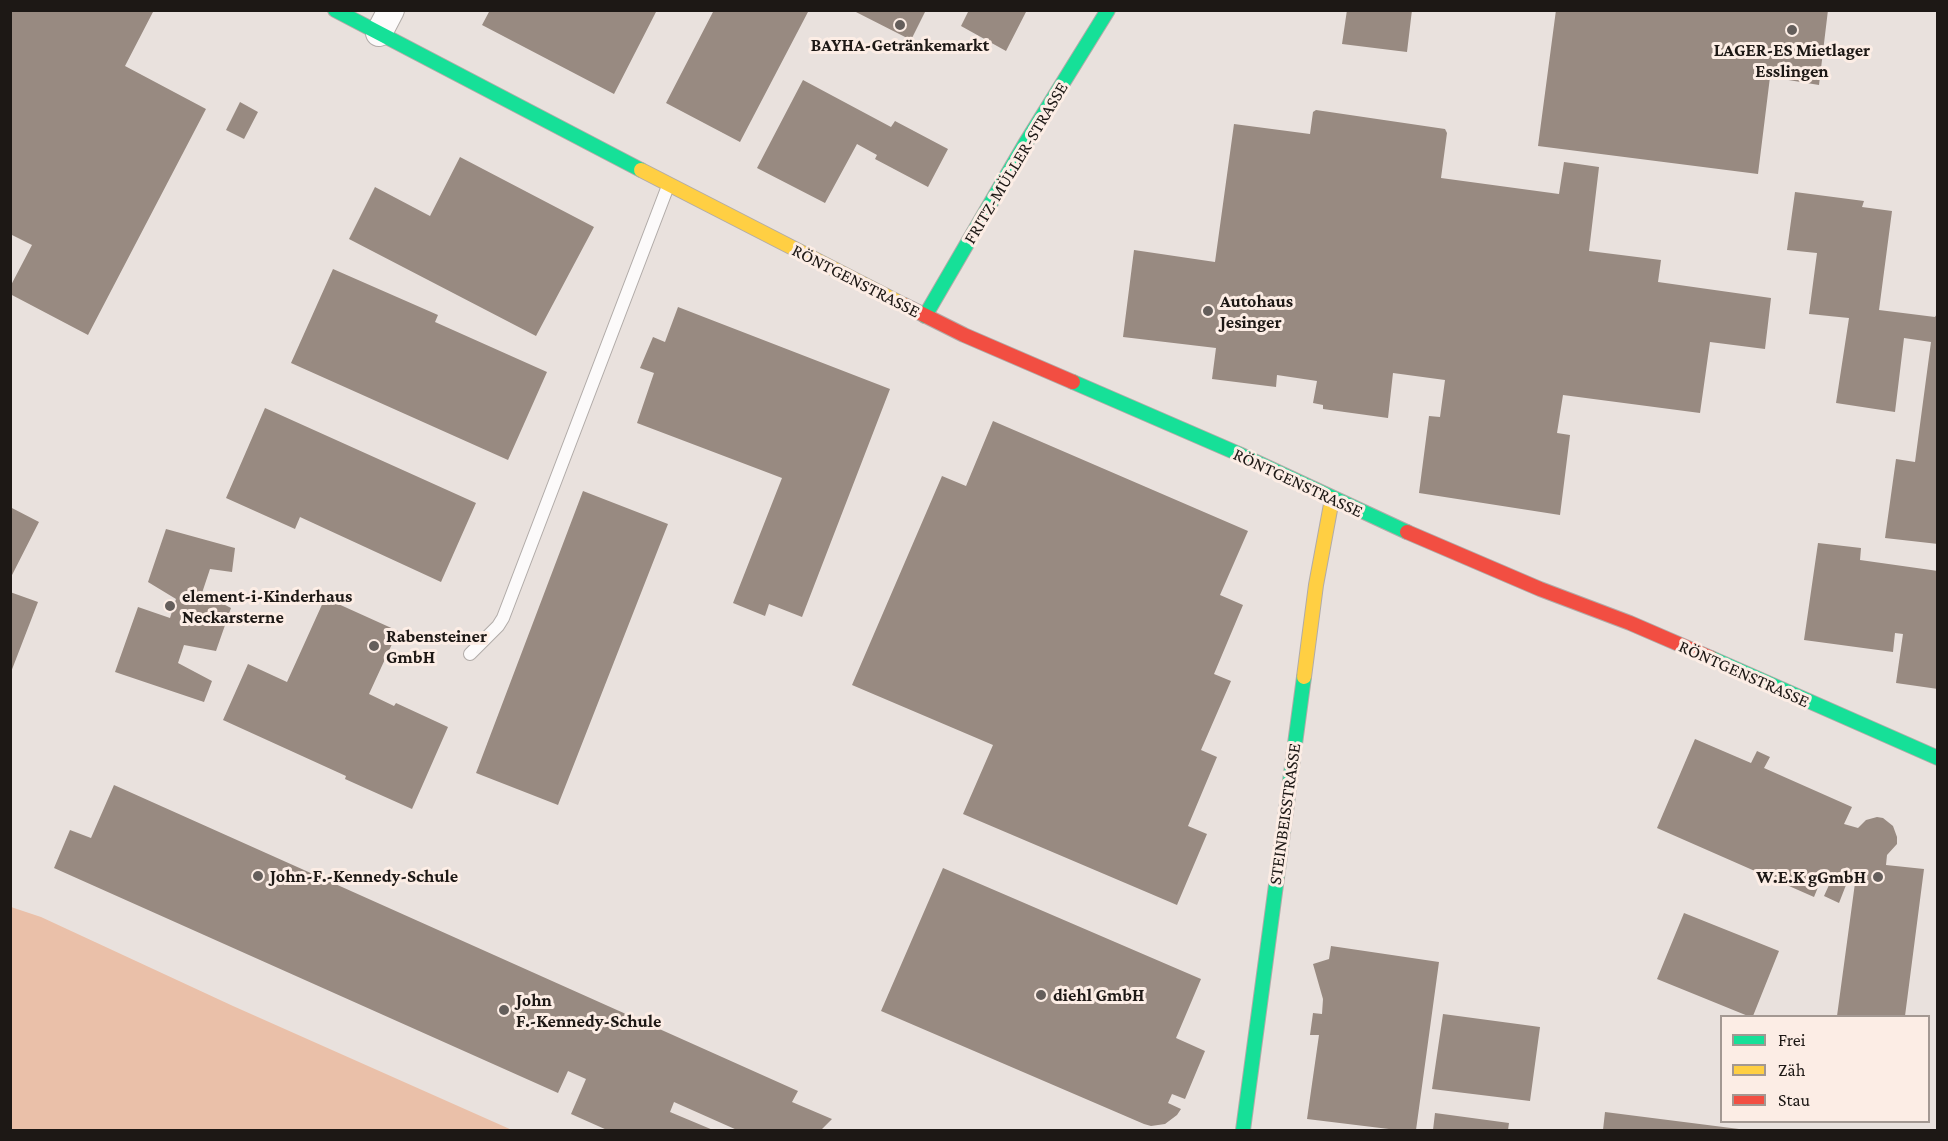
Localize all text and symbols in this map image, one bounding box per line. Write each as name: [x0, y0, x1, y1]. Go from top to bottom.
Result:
marker: BAYHA-Getränkemarkt: [893, 18, 907, 32]
marker: LAGER-ES Mietlager Esslingen: [1785, 23, 1799, 37]
place label: BAYHA-Getränkemarkt: [811, 34, 989, 56]
place label: LAGER-ES Mietlager Esslingen: [1714, 39, 1870, 82]
street label: FRITZ-MÜLLER-STRASSE: [959, 78, 1073, 248]
street label: RÖNTGENSTRASSE: [788, 239, 924, 323]
place label: Autohaus Jesinger: [1220, 290, 1293, 332]
marker: Autohaus Jesinger: [1201, 304, 1215, 318]
street label: RÖNTGENSTRASSE: [1230, 443, 1366, 523]
place label: element-i-Kinderhaus Neckarsterne: [182, 585, 352, 628]
marker: element-i-Kinderhaus Neckarsterne: [163, 599, 177, 613]
place label: Rabensteiner GmbH: [386, 625, 487, 668]
street label: RÖNTGENSTRASSE: [1675, 636, 1813, 712]
marker: Rabensteiner GmbH: [367, 639, 381, 653]
street label: STEINBEISSTRASSE: [1264, 742, 1306, 886]
place label: John-F.-Kennedy-Schule: [270, 865, 458, 887]
place label: W.E.K gGmbH: [1756, 866, 1866, 888]
marker: John-F.-Kennedy-Schule: [251, 869, 265, 883]
marker: W.E.K gGmbH: [1871, 870, 1885, 884]
place label: diehl GmbH: [1053, 984, 1144, 1006]
marker: diehl GmbH: [1034, 988, 1048, 1002]
place label: John F.-Kennedy-Schule: [516, 989, 661, 1032]
marker: John F.-Kennedy-Schule: [497, 1003, 511, 1017]
legend: [1720, 1015, 1930, 1123]
text: Frei: [1778, 1030, 1805, 1050]
text: Zäh: [1778, 1060, 1805, 1080]
text: Stau: [1778, 1090, 1810, 1110]

